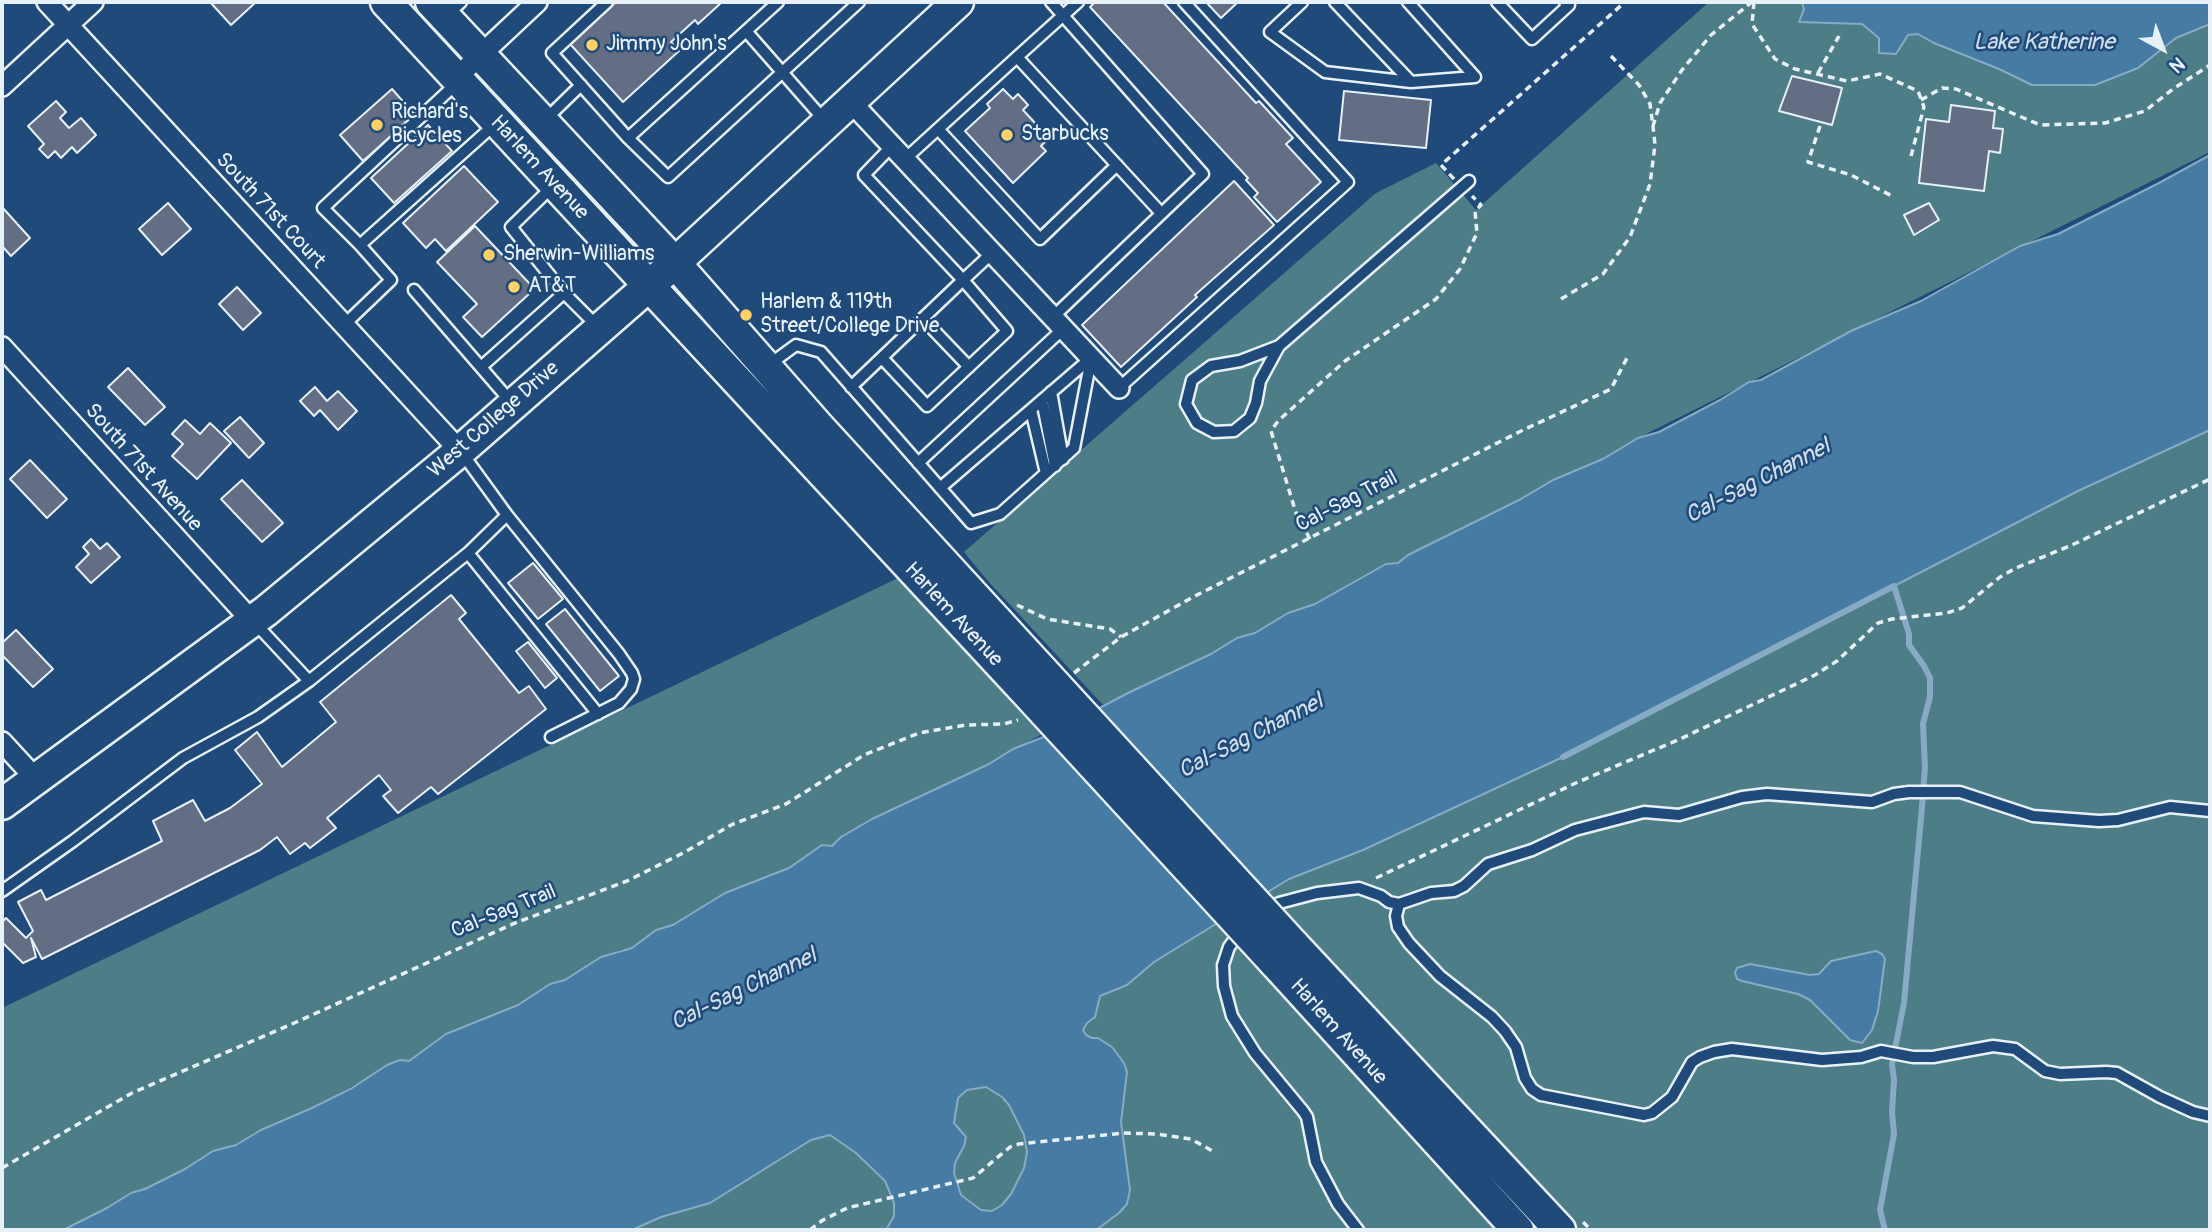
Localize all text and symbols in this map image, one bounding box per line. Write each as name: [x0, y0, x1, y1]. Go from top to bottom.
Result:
north arrow: [2128, 14, 2198, 84]
water label: Lake Katherine: [1973, 29, 2115, 57]
place label: Jimmy John's: [606, 32, 727, 58]
marker: Jimmy John's: [584, 37, 600, 53]
text: N: [2164, 52, 2190, 78]
place label: Richard's Bicycles: [391, 100, 468, 150]
street label: Harlem Avenue: [484, 111, 594, 225]
marker: Richard's Bicycles: [369, 117, 385, 133]
place label: Starbucks: [1021, 122, 1109, 148]
marker: Starbucks: [999, 127, 1015, 143]
street label: South 71st Court: [210, 148, 330, 274]
place label: Sherwin-Williams: [503, 242, 654, 268]
marker: Sherwin-Williams: [481, 247, 497, 263]
place label: AT&T: [528, 274, 576, 300]
marker: AT&T: [506, 279, 522, 295]
place label: Harlem & 119th Street/College Drive: [760, 290, 939, 340]
marker: Harlem & 119th Street/College Drive: [738, 307, 754, 323]
street label: West College Drive: [423, 356, 565, 484]
street label: South 71st Avenue: [79, 399, 207, 537]
water label: Cal-Sag Channel: [1681, 434, 1835, 530]
street label: Cal-Sag Trail: [1292, 466, 1402, 538]
street label: Harlem Avenue: [898, 558, 1008, 672]
water label: Cal-Sag Channel: [1174, 689, 1328, 785]
street label: Cal-Sag Trail: [448, 880, 560, 944]
water label: Cal-Sag Channel: [667, 943, 821, 1037]
street label: Harlem Avenue: [1284, 974, 1392, 1090]

